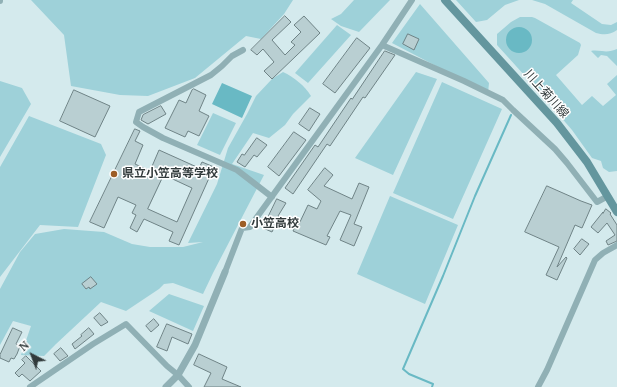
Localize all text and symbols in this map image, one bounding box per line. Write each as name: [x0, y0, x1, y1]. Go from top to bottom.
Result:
street label: 川上菊川線: [521, 67, 571, 121]
place label: 県立小笠高等学校: [122, 167, 218, 181]
marker: 県立小笠高等学校: [109, 169, 119, 179]
place label: 小笠高校: [251, 217, 299, 231]
marker: 小笠高校: [238, 219, 248, 229]
north arrow: [12, 335, 52, 375]
text: N: [15, 337, 32, 354]

